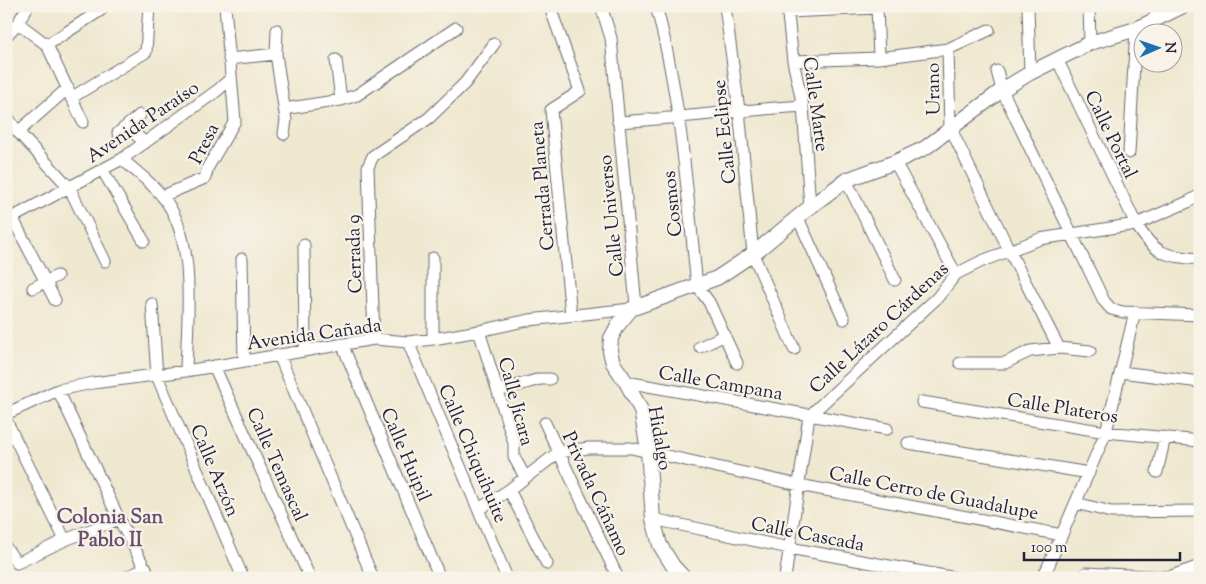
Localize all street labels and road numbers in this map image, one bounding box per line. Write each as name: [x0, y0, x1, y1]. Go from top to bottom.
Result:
street label: Calle Marte: [795, 55, 835, 154]
street label: Urano: [921, 62, 948, 116]
street label: Avenida Paraíso: [82, 75, 205, 171]
street label: Calle Eclipse: [707, 78, 744, 185]
street label: Calle Portal: [1077, 86, 1143, 184]
street label: Presa: [184, 119, 227, 169]
street label: Cerrada Planeta: [524, 120, 563, 252]
street label: Calle Universo: [593, 153, 632, 278]
street label: Cosmos: [657, 169, 690, 238]
street label: Cerrada 9: [341, 214, 370, 294]
street label: Calle Lázaro Cárdenas: [804, 257, 956, 401]
street label: Avenida Cañada: [245, 313, 384, 358]
street label: Calle Jícara: [490, 354, 539, 449]
street label: Calle Campana: [656, 360, 785, 409]
street label: Calle Chiquihuite: [430, 380, 513, 528]
street label: Calle Plateros: [1005, 387, 1120, 432]
street label: Calle Temascal: [239, 404, 313, 526]
street label: Calle Huipil: [373, 404, 437, 506]
street label: Hidalgo: [640, 404, 677, 473]
street label: Calle Arzón: [182, 421, 245, 521]
street label: Privada Cáñamo: [554, 427, 635, 561]
street label: Calle Cerro de Guadalupe: [826, 461, 1041, 528]
street label: Calle Cascada: [749, 511, 867, 560]

